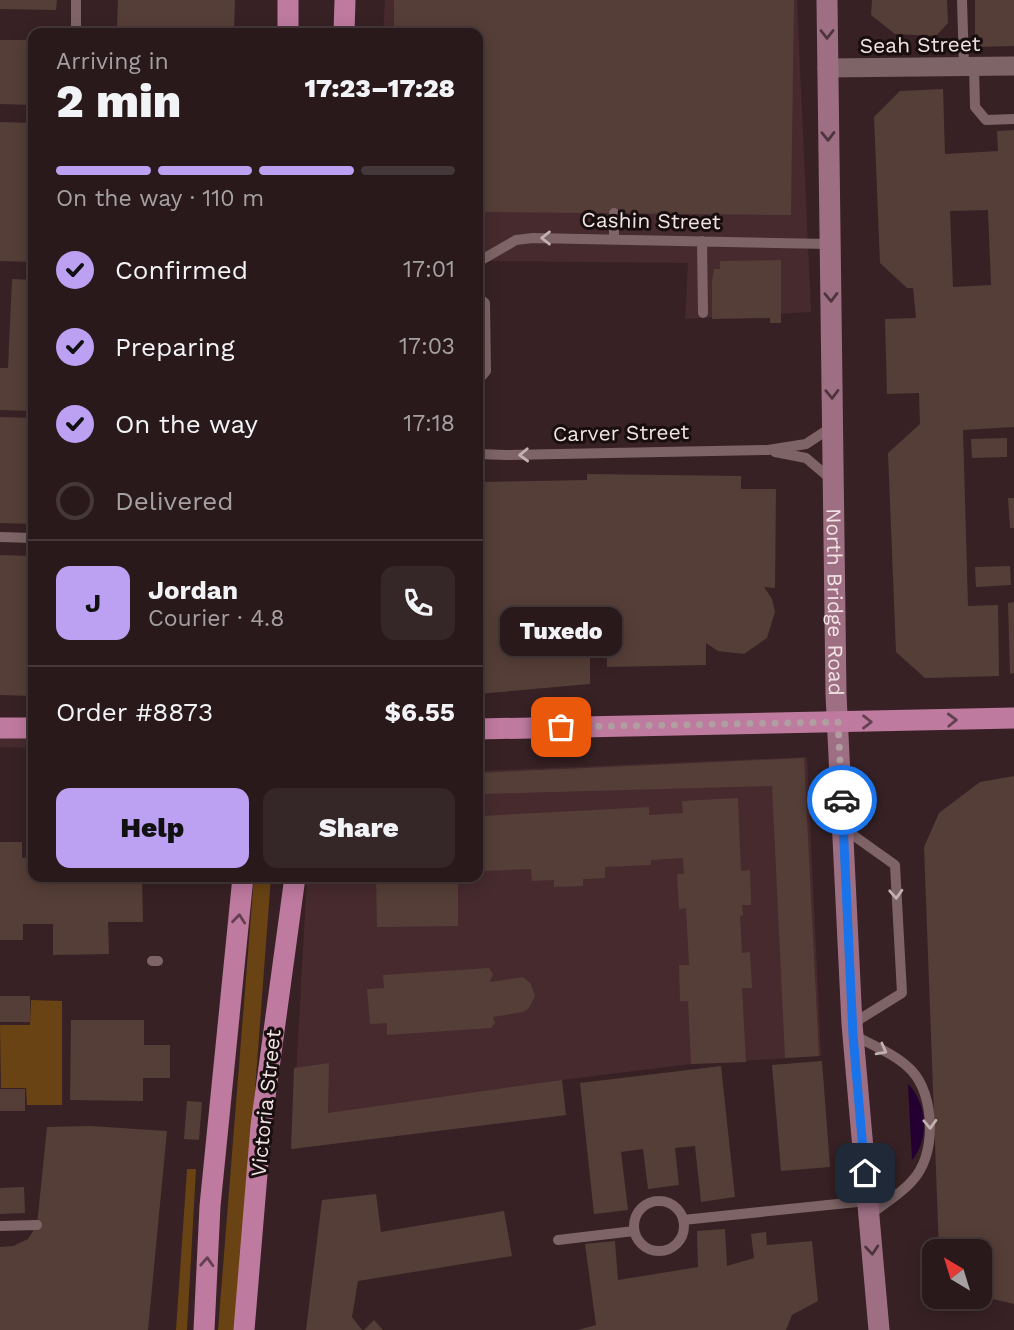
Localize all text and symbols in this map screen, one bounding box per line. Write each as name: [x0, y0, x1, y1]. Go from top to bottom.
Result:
one-way arrow: [819, 29, 835, 40]
street label: Seah Street: [859, 31, 981, 58]
text: Arriving in: [56, 48, 169, 75]
text: 17:23–17:28: [304, 73, 455, 103]
text: 2 min: [56, 74, 181, 128]
one-way arrow: [821, 131, 836, 142]
text: On the way · 110 m: [56, 185, 264, 212]
street label: Cashin Street: [581, 207, 721, 234]
one-way arrow: [540, 230, 551, 246]
icon: check: [56, 251, 94, 289]
text: Confirmed: [115, 255, 248, 285]
text: 17:01: [403, 256, 455, 283]
one-way arrow: [823, 292, 838, 303]
icon: check: [56, 328, 94, 366]
text: Preparing: [115, 332, 235, 362]
text: 17:03: [399, 333, 455, 360]
one-way arrow: [824, 390, 840, 400]
icon: check: [56, 405, 94, 443]
text: On the way: [115, 409, 258, 439]
text: 17:18: [403, 410, 455, 437]
street label: Carver Street: [553, 419, 690, 446]
one-way arrow: [519, 447, 530, 462]
text: Delivered: [115, 486, 234, 516]
street label: North Bridge Road: [822, 508, 849, 696]
button: phone: [381, 566, 455, 640]
text: Jordan: [148, 575, 238, 605]
text: J: [85, 588, 101, 618]
text: Courier · 4.8: [148, 605, 284, 632]
callout: Tuxedo: [500, 608, 622, 657]
text: Tuxedo: [519, 618, 603, 645]
text: Order #8873: [56, 697, 213, 727]
text: $6.55: [384, 697, 455, 727]
pin: [531, 697, 591, 757]
icon: bag: [542, 708, 580, 746]
one-way arrow: [947, 712, 958, 728]
one-way arrow: [863, 714, 873, 730]
courier: [807, 765, 877, 835]
icon: car: [823, 781, 861, 819]
button: Help: [56, 788, 249, 868]
button: Share: [263, 788, 455, 868]
one-way arrow: [889, 888, 904, 899]
one-way arrow: [231, 913, 246, 924]
street label: Victoria Street: [245, 1028, 286, 1178]
one-way arrow: [874, 1042, 887, 1056]
one-way arrow: [922, 1119, 937, 1130]
pin: [835, 1143, 895, 1203]
icon: home: [846, 1154, 884, 1192]
north arrow: [922, 1239, 992, 1309]
map controls: [922, 1239, 992, 1309]
one-way arrow: [864, 1244, 879, 1255]
one-way arrow: [200, 1256, 215, 1267]

